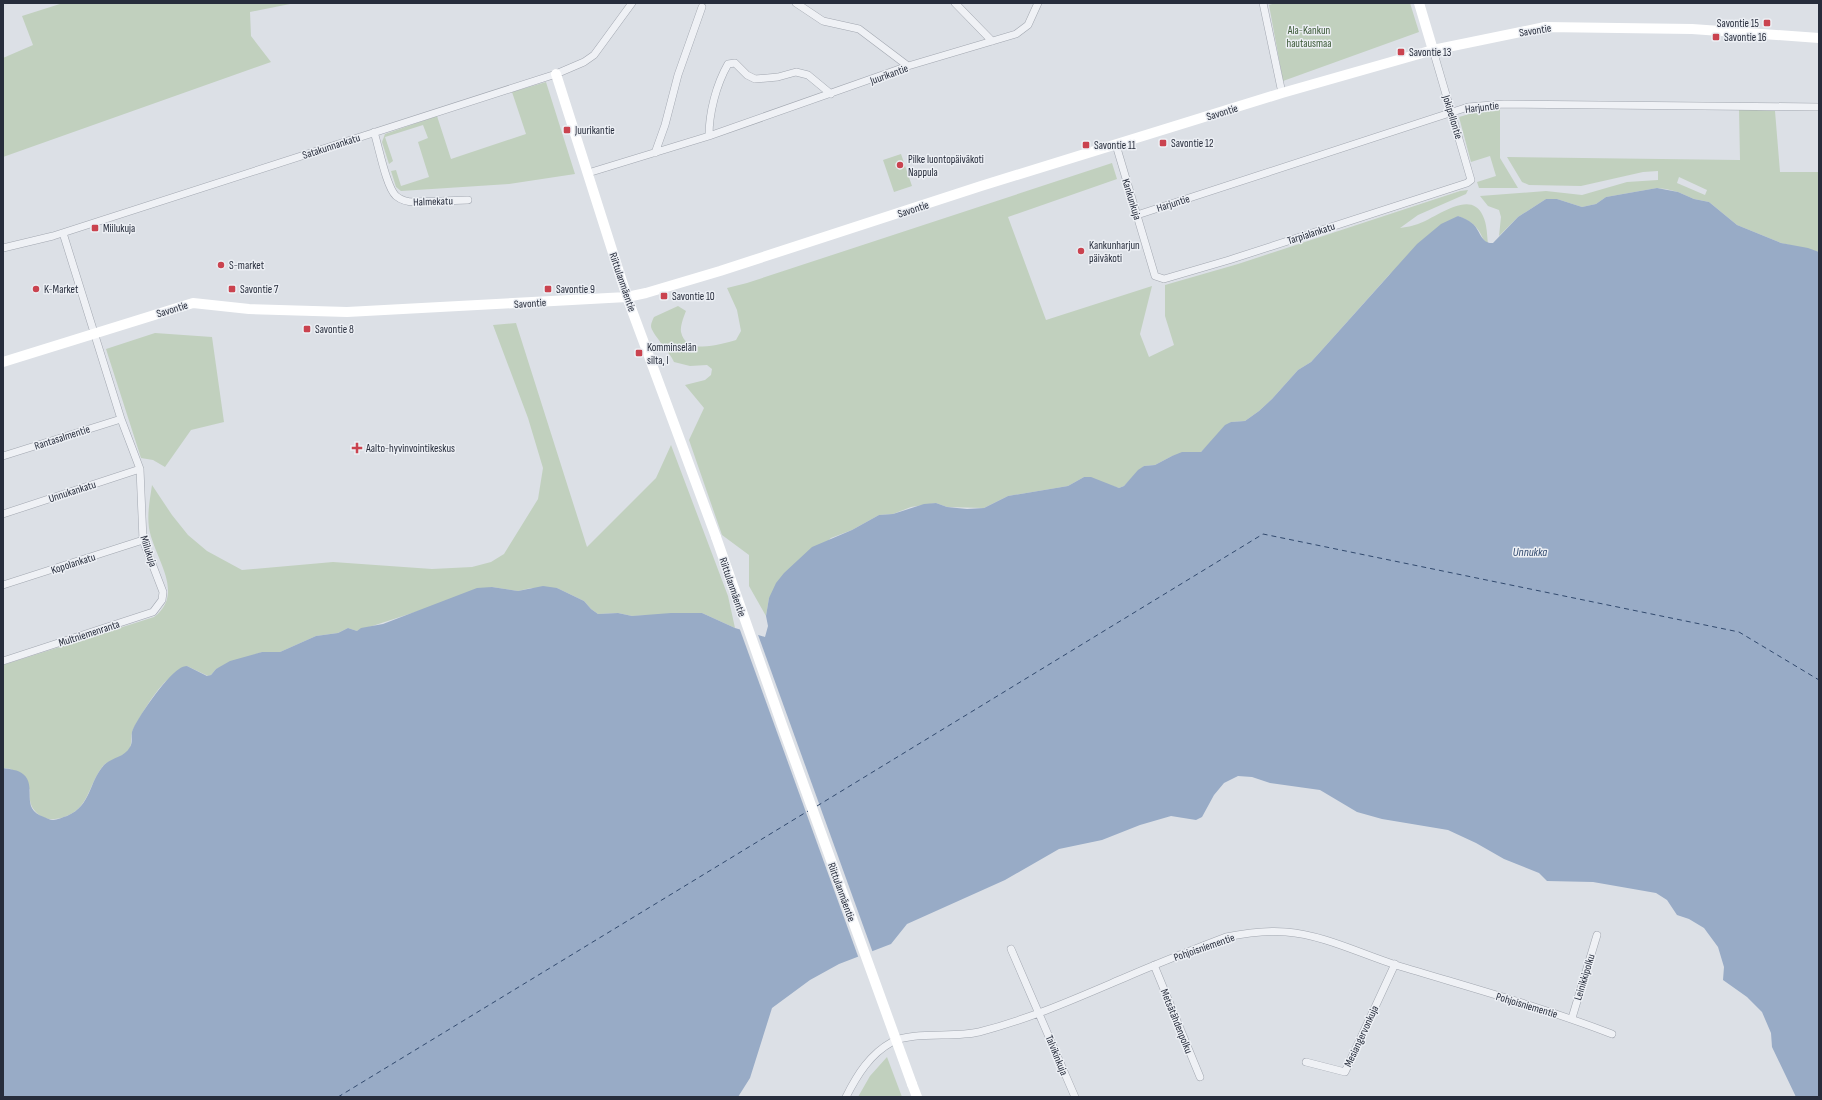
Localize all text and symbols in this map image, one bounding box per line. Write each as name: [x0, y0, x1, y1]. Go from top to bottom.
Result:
place label: Savontie 15: [1717, 17, 1759, 30]
marker: Savontie 15: [1762, 18, 1772, 28]
street label: Savontie: [1518, 22, 1552, 39]
park label: Ala-Kankun hautausmaa: [1286, 24, 1332, 50]
place label: Savontie 16: [1724, 31, 1767, 44]
marker: Savontie 16: [1711, 32, 1721, 42]
place label: Savontie 13: [1409, 46, 1452, 59]
marker: Savontie 13: [1396, 47, 1406, 57]
street label: Juurikantie: [867, 62, 910, 88]
street label: Jokipellontie: [1439, 93, 1465, 141]
street label: Harjuntie: [1464, 99, 1500, 116]
street label: Savontie: [1205, 102, 1239, 123]
place label: Juurikantie: [574, 124, 615, 137]
marker: Juurikantie: [562, 125, 572, 135]
street label: Satakunnankatu: [301, 131, 362, 162]
place label: Savontie 12: [1171, 137, 1214, 150]
marker: Savontie 12: [1158, 138, 1168, 148]
place label: Savontie 11: [1094, 139, 1136, 152]
marker: Savontie 11: [1081, 140, 1091, 150]
place label: Pilke luontopäiväkoti Nappula: [908, 153, 984, 179]
marker: Pilke luontopäiväkoti Nappula: [895, 160, 905, 170]
street label: Kankunkuja: [1119, 177, 1144, 221]
street label: Harjuntie: [1155, 192, 1191, 215]
street label: Halmekatu: [413, 194, 454, 209]
street label: Savontie: [896, 198, 930, 221]
street label: Tarpialankatu: [1286, 220, 1337, 247]
place label: Miilukuja: [103, 222, 135, 235]
marker: Miilukuja: [90, 223, 100, 233]
place label: Kankunharjun päiväkoti: [1089, 239, 1140, 265]
marker: Kankunharjun päiväkoti: [1076, 246, 1086, 256]
street label: Riittulanmäentie: [606, 251, 639, 313]
place label: S-market: [229, 259, 265, 272]
marker: S-market: [216, 260, 226, 270]
place label: K-Market: [44, 283, 79, 296]
place label: Savontie 7: [240, 283, 279, 296]
place label: Savontie 9: [556, 283, 595, 296]
marker: K-Market: [31, 284, 41, 294]
marker: Savontie 7: [227, 284, 237, 294]
marker: Savontie 9: [543, 284, 553, 294]
place label: Savontie 10: [672, 290, 715, 303]
marker: Savontie 10: [659, 291, 669, 301]
street label: Savontie: [514, 296, 547, 311]
street label: Savontie: [155, 299, 189, 320]
place label: Savontie 8: [315, 323, 354, 336]
marker: Savontie 8: [302, 324, 312, 334]
place label: Komminselän silta, I: [647, 341, 697, 367]
marker: Komminselän silta, I: [634, 348, 644, 358]
street label: Rantasalmentie: [33, 422, 92, 453]
marker: Aalto-hyvinvointikeskus: [351, 442, 363, 454]
place label: Aalto-hyvinvointikeskus: [365, 442, 455, 455]
street label: Unnukankatu: [47, 478, 98, 505]
street label: Miilukuja: [137, 534, 160, 569]
water label: Unnukka: [1513, 545, 1547, 560]
street label: Kopolankatu: [49, 550, 97, 577]
street label: Riittulanmäentie: [716, 556, 749, 618]
street label: Multniemenranta: [57, 617, 121, 649]
street label: Riittulanmäentie: [825, 861, 858, 923]
street label: Pohjoisniementie: [1172, 931, 1236, 964]
street label: Leinikkipolku: [1571, 952, 1598, 1002]
street label: Metsätähdenpolku: [1158, 987, 1196, 1056]
street label: Pohjoisniementie: [1494, 990, 1559, 1021]
street label: Mesiangervonkuja: [1342, 1003, 1381, 1069]
street label: Talvikinkuja: [1043, 1033, 1070, 1077]

